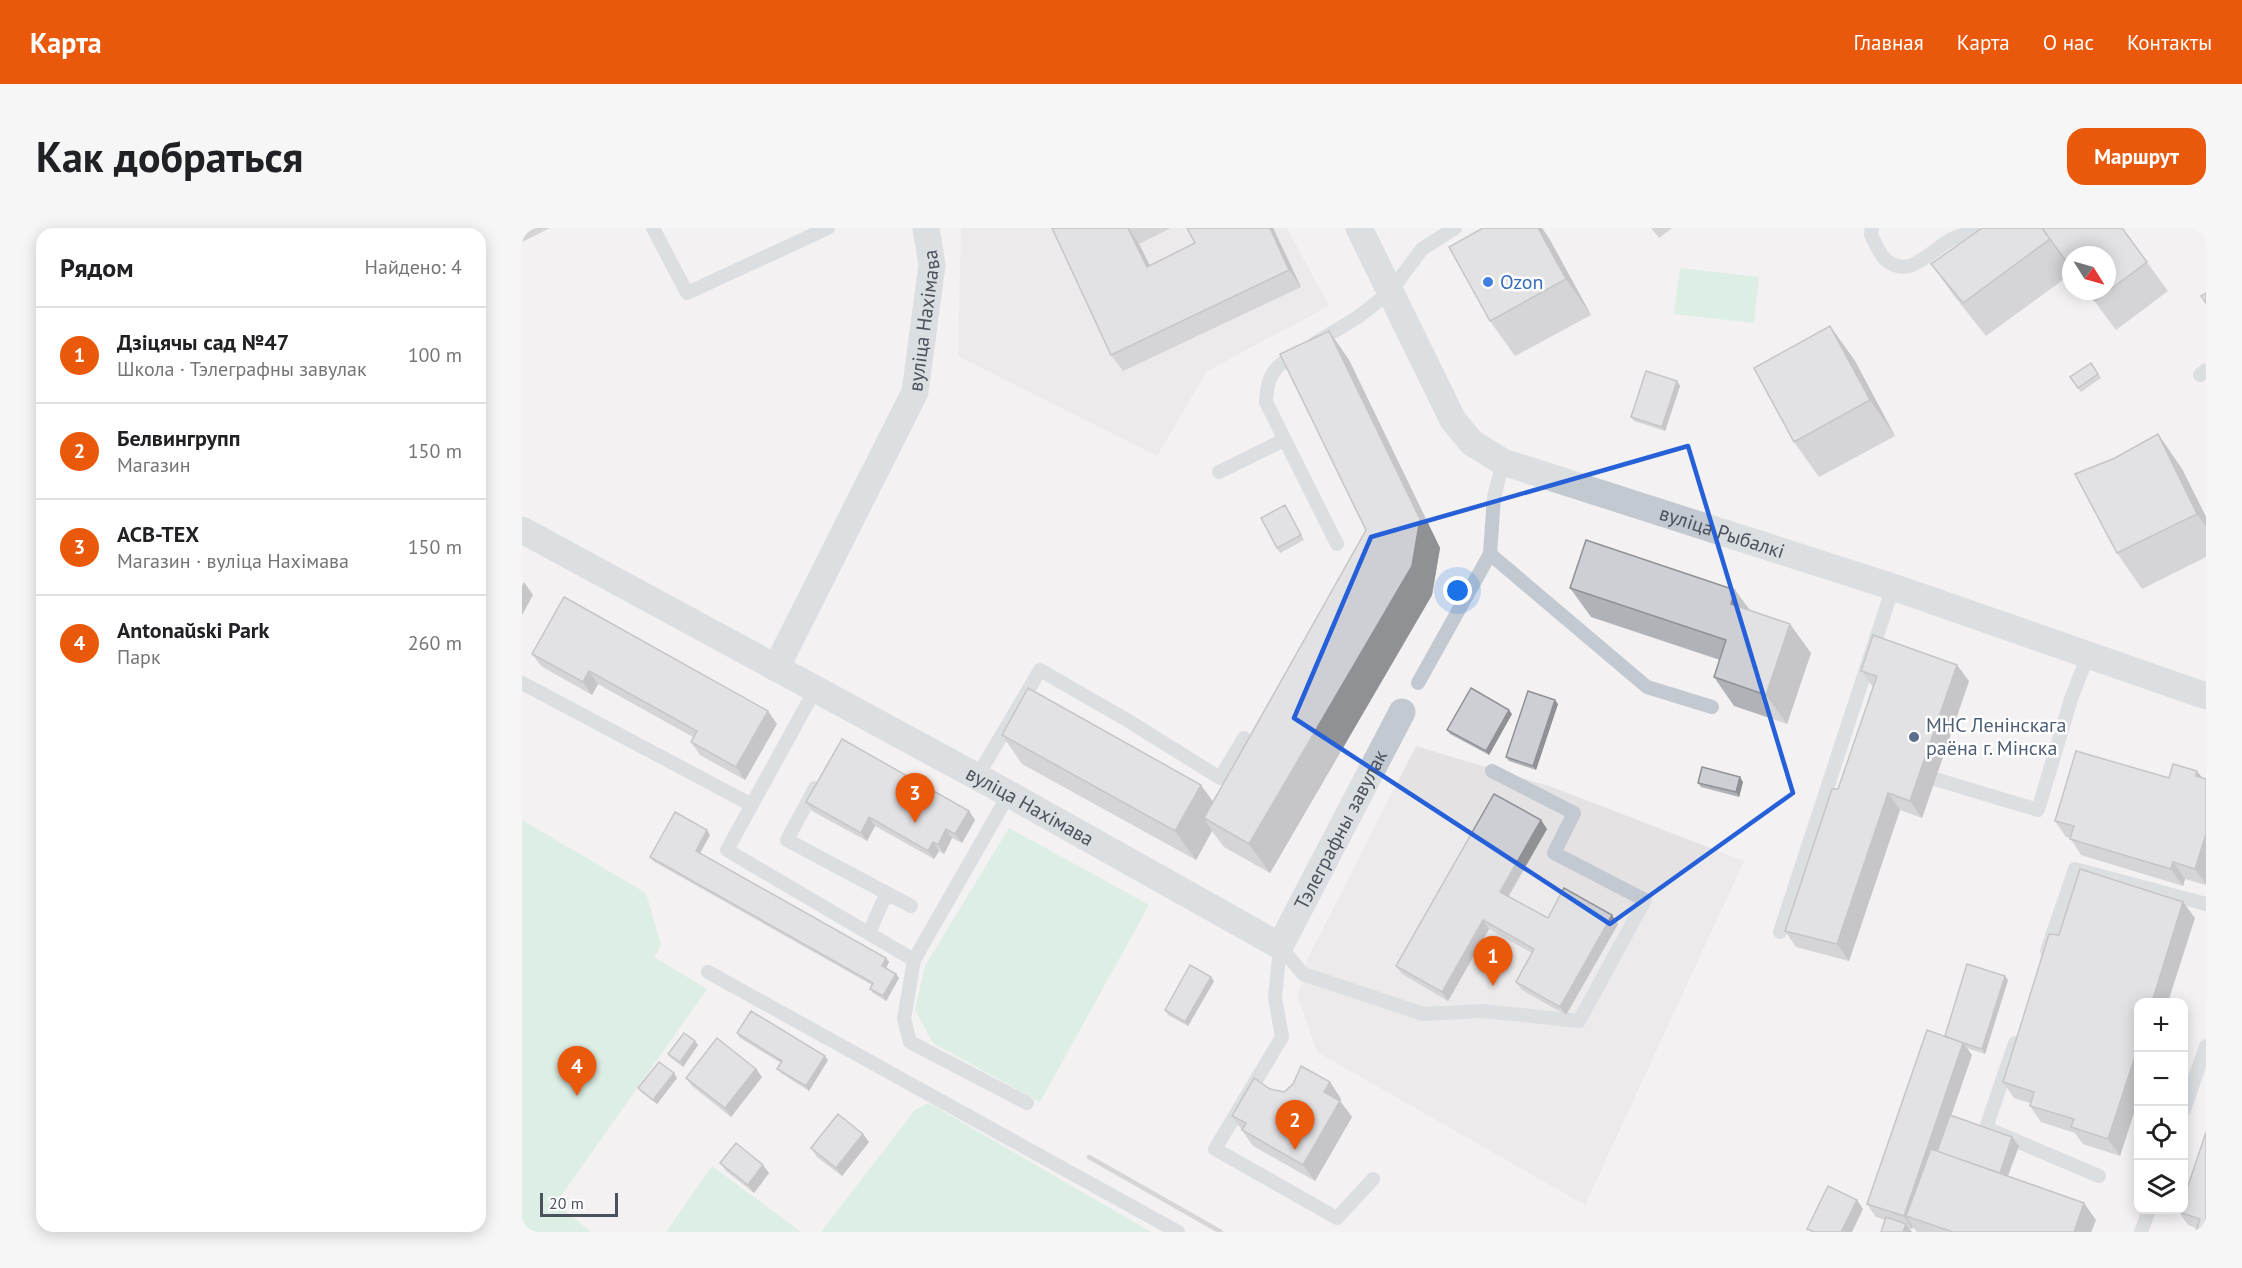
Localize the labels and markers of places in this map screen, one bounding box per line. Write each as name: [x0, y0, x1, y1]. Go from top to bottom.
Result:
place label: Ozon: [1500, 269, 1544, 295]
marker: Ozon: [1481, 275, 1495, 289]
place label: МНС Ленінскага раёна г. Мінска: [1926, 712, 2066, 761]
marker: МНС Ленінскага раёна г. Мінска: [1907, 730, 1921, 744]
pin: 3: [896, 774, 934, 823]
pin: 1: [1474, 936, 1512, 986]
pin: 4: [558, 1046, 596, 1096]
pin: 2: [1276, 1100, 1314, 1150]

